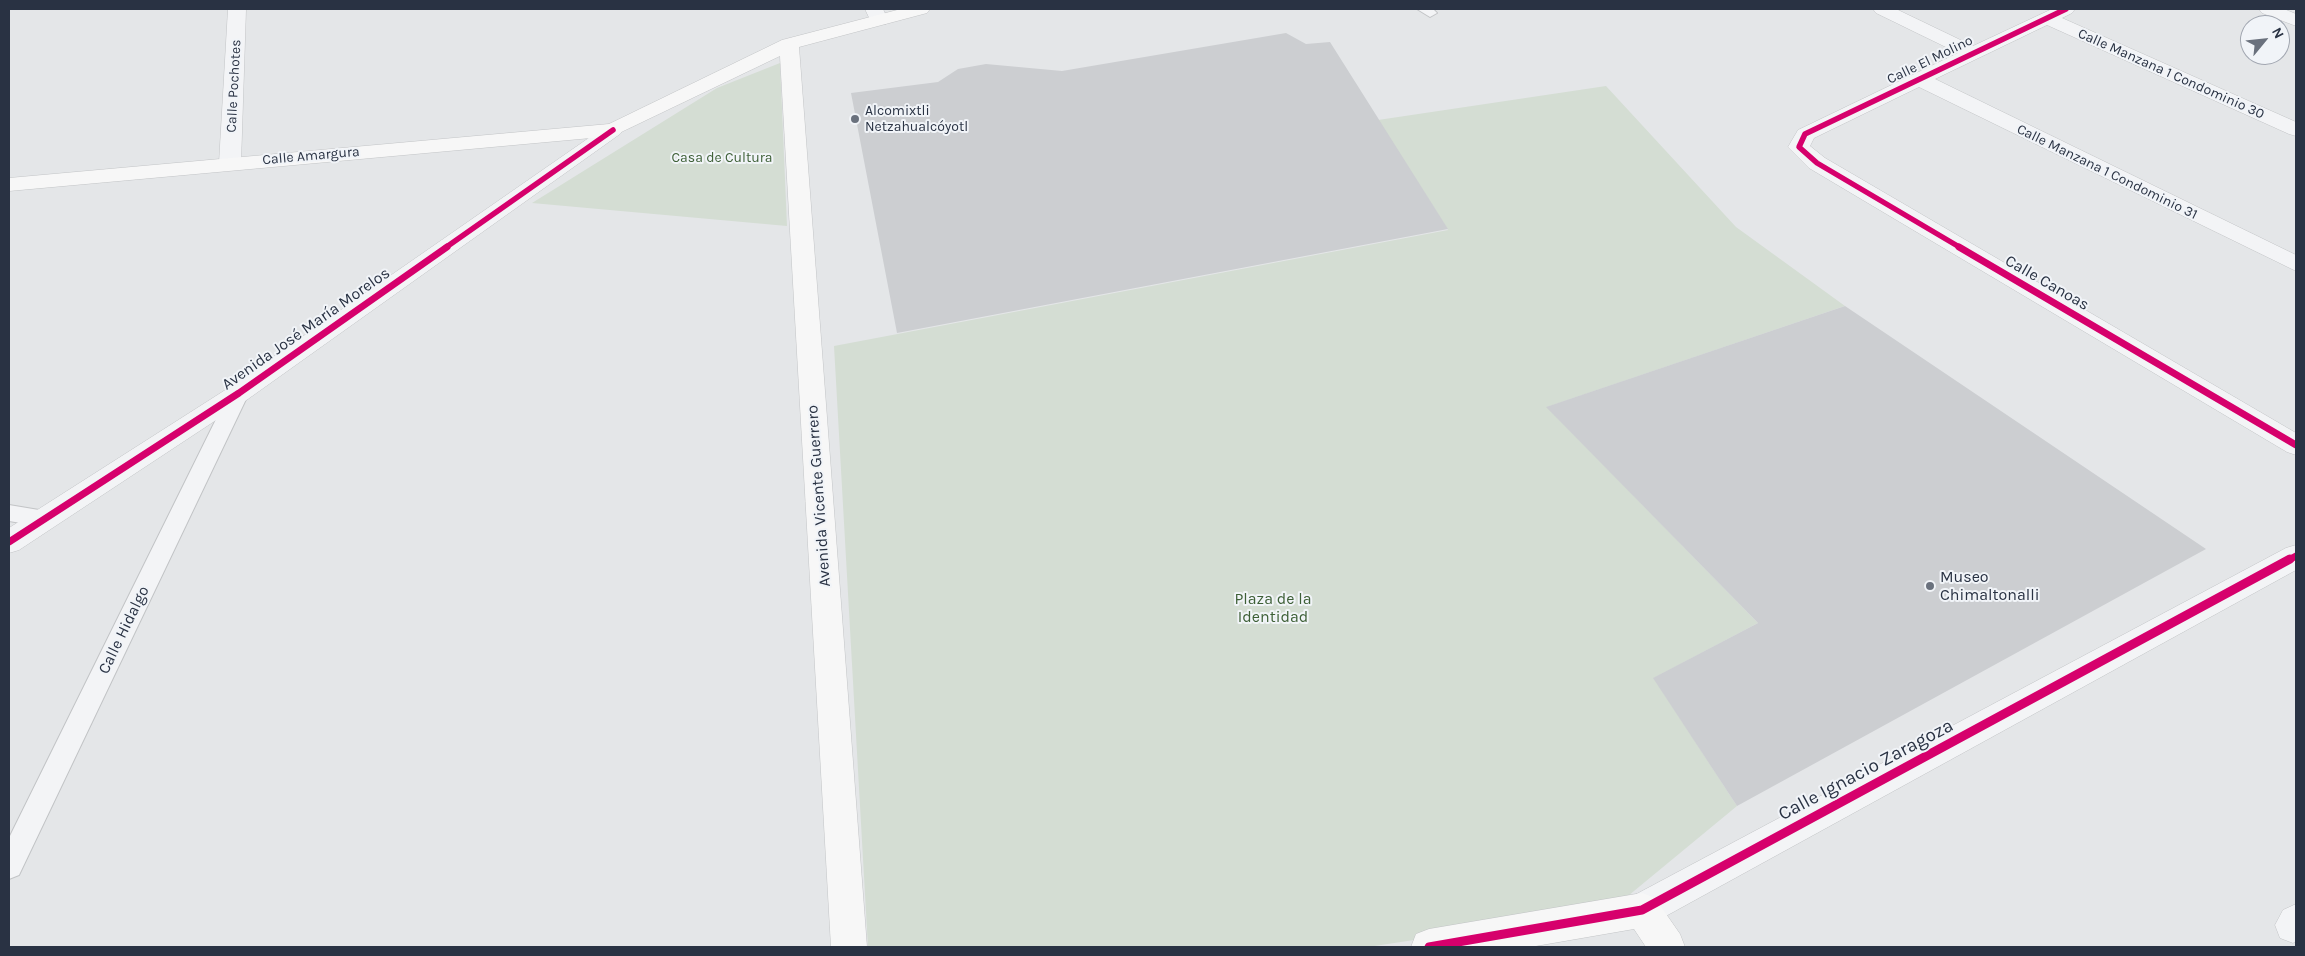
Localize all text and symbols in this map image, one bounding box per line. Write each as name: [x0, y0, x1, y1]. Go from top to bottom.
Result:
north arrow: [2240, 15, 2290, 65]
street label: Calle Manzana 1 Condominio 30: [2075, 25, 2267, 123]
text: N: [2268, 25, 2288, 42]
street label: Calle El Molino: [1884, 32, 1976, 88]
street label: Calle Pochotes: [223, 39, 245, 133]
place label: Alcomixtli Netzahualcóyotl: [865, 103, 968, 136]
marker: Alcomixtli Netzahualcóyotl: [849, 113, 861, 125]
street label: Calle Manzana 1 Condominio 31: [2014, 121, 2200, 223]
street label: Calle Amargura: [262, 143, 360, 169]
park label: Casa de Cultura: [672, 150, 772, 166]
street label: Calle Canoas: [2002, 251, 2092, 315]
street label: Avenida José María Morelos: [218, 264, 394, 394]
street label: Avenida Vicente Guerrero: [803, 405, 835, 587]
place label: Museo Chimaltonalli: [1940, 567, 2039, 605]
marker: Museo Chimaltonalli: [1924, 580, 1936, 592]
street label: Calle Hidalgo: [94, 583, 154, 677]
park label: Plaza de la Identidad: [1234, 589, 1312, 627]
street label: Calle Ignacio Zaragoza: [1775, 714, 1957, 826]

